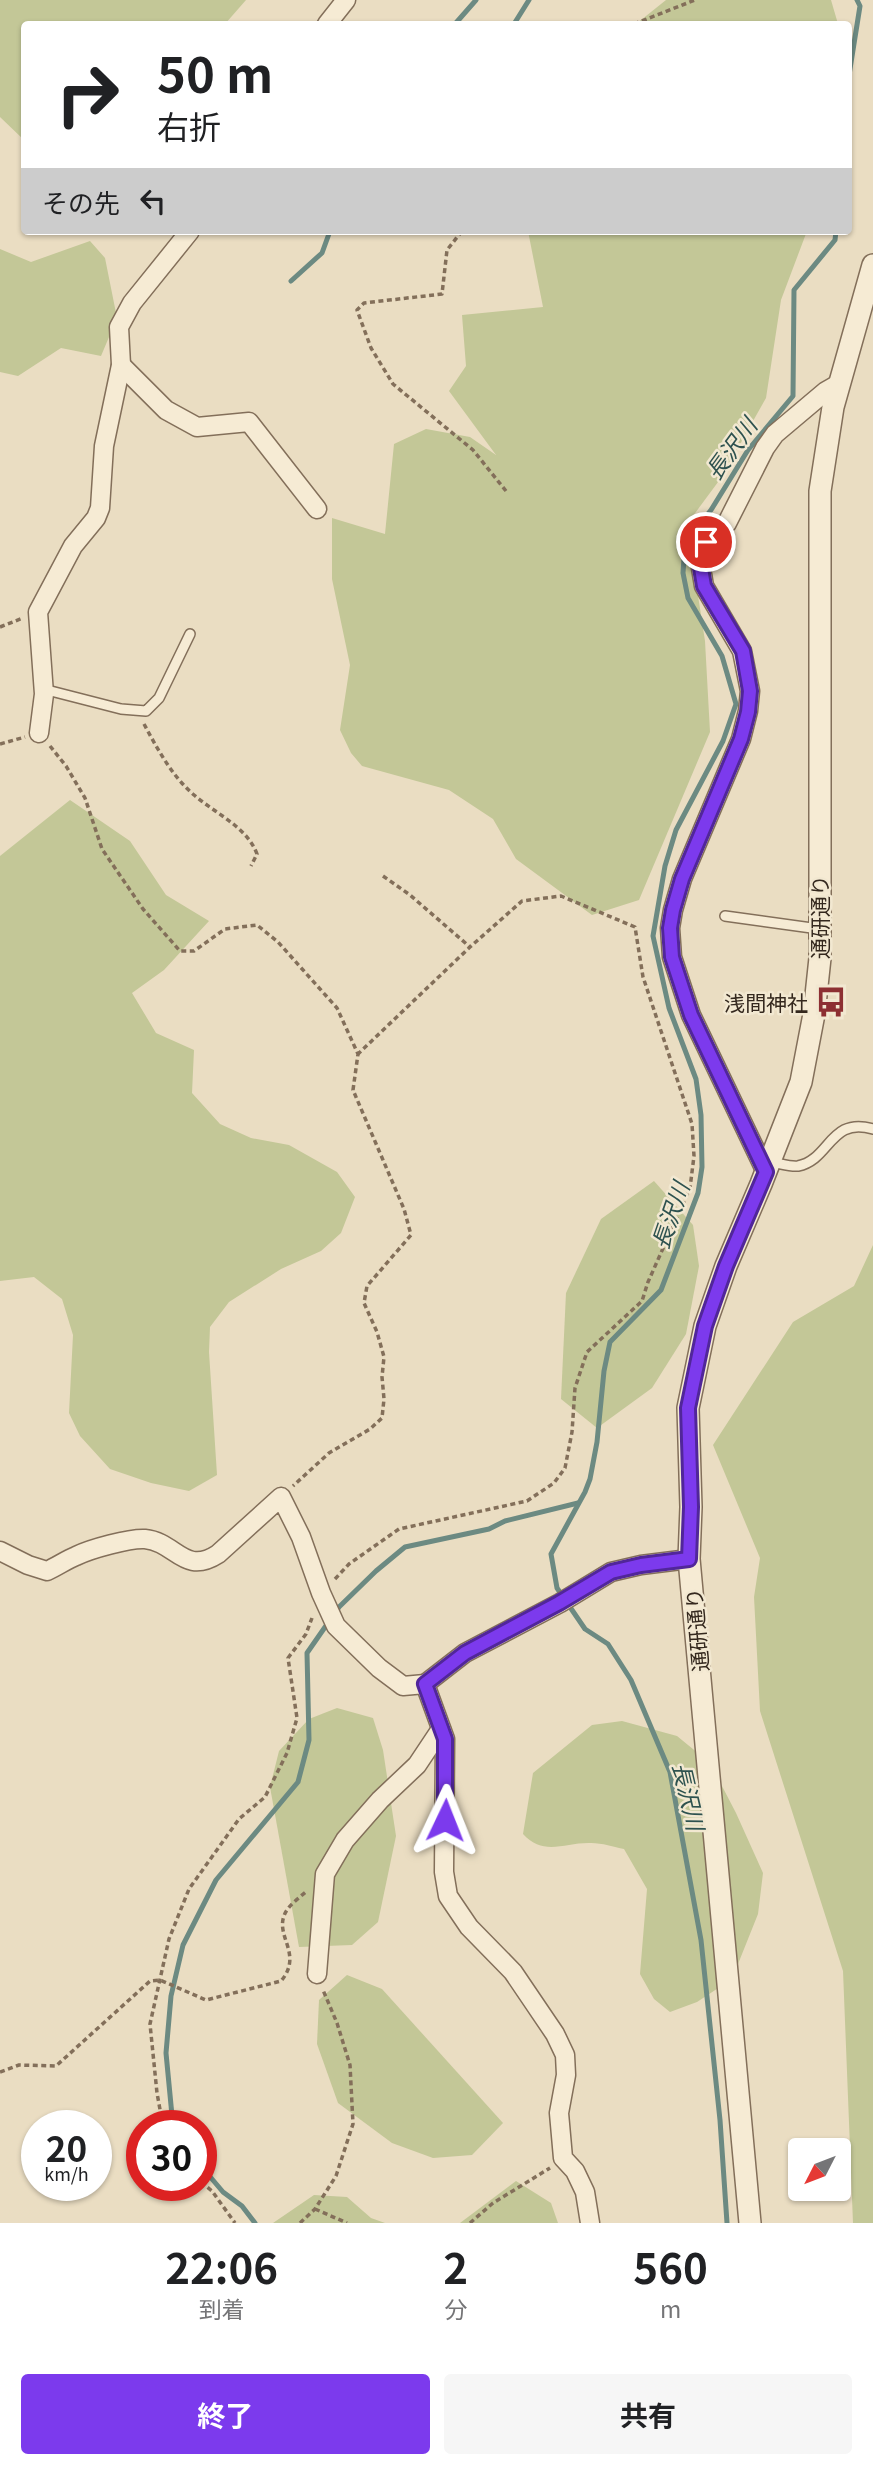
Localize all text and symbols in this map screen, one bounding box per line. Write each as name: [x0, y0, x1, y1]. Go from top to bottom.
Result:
text: 50 m: [157, 36, 273, 107]
icon: right: [42, 49, 133, 140]
text: 右折: [157, 102, 221, 148]
icon: left: [134, 182, 172, 220]
text: その先: [42, 183, 120, 220]
water label: 長沢川: [696, 408, 766, 486]
pin: [676, 512, 736, 572]
icon: arrive: [687, 523, 725, 561]
street label: 通研通り: [804, 875, 834, 959]
bus stop icon: 浅間神社: [814, 985, 848, 1019]
place label: 浅間神社: [724, 987, 808, 1017]
water label: 長沢川: [642, 1174, 697, 1253]
street label: 通研通り: [677, 1587, 715, 1673]
water label: 長沢川: [666, 1759, 715, 1836]
position arrow: [408, 1783, 482, 1857]
speed limit sign: 30: [126, 2110, 217, 2201]
text: 20: [46, 2121, 87, 2172]
north arrow: [788, 2138, 850, 2202]
map controls: [788, 2138, 851, 2201]
text: km/h: [44, 2160, 89, 2186]
text: 22:06: [165, 2235, 278, 2296]
text: 2: [443, 2235, 468, 2296]
text: 560: [633, 2235, 708, 2296]
text: 到着: [199, 2291, 245, 2325]
text: 分: [444, 2291, 467, 2325]
text: m: [660, 2291, 681, 2325]
button: 終了: [21, 2374, 430, 2454]
button: 共有: [444, 2374, 852, 2454]

